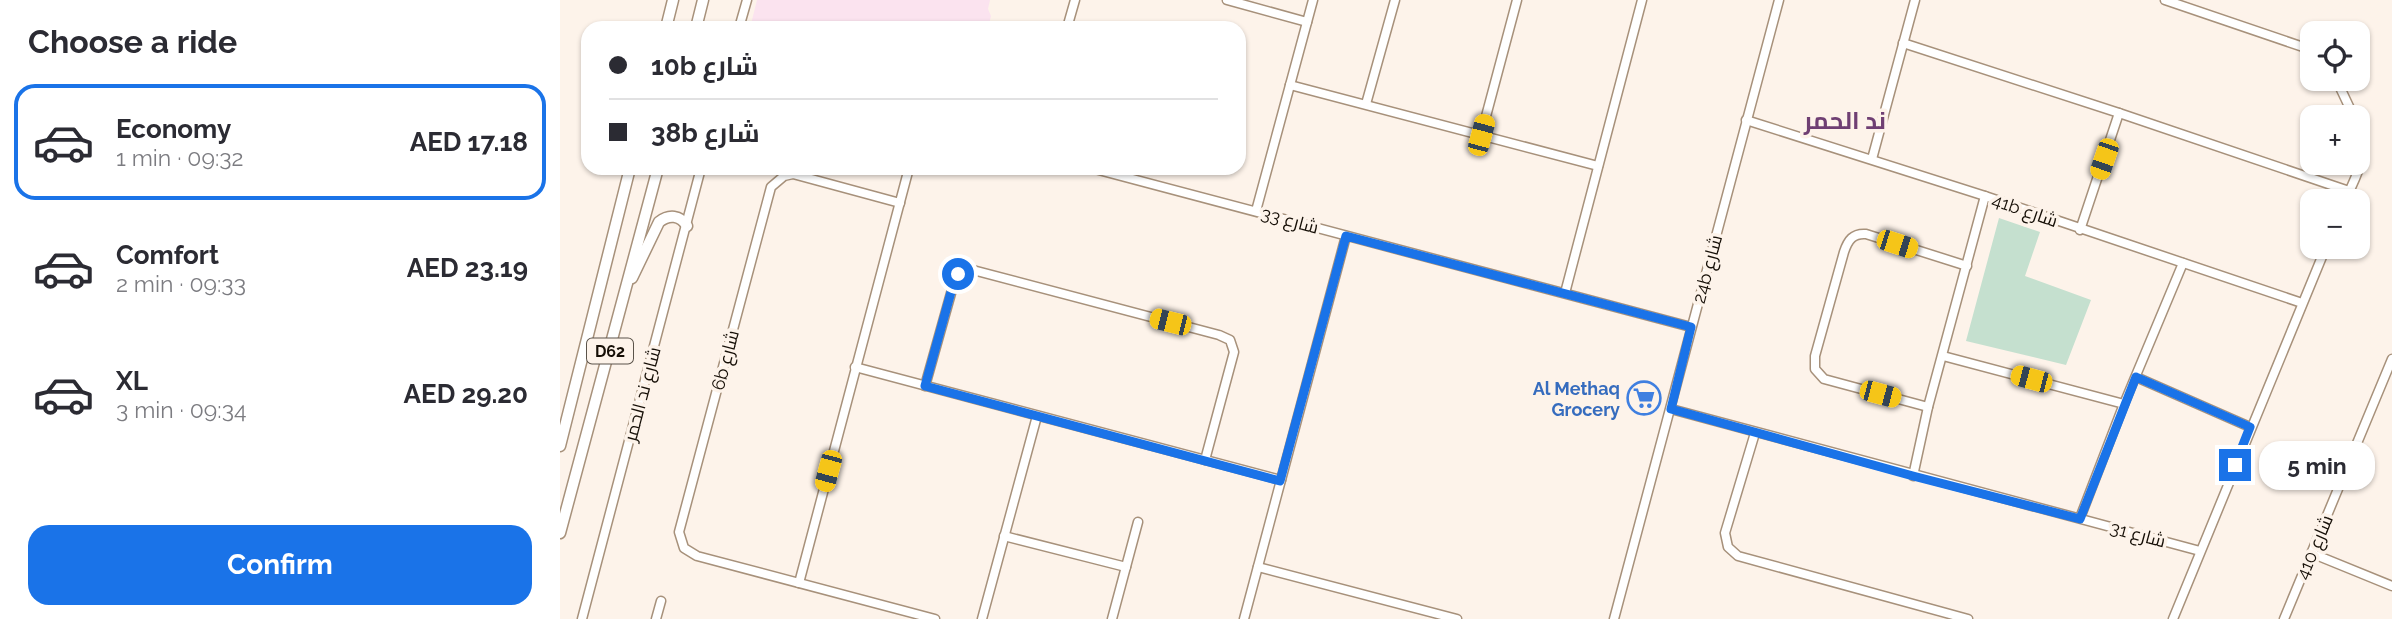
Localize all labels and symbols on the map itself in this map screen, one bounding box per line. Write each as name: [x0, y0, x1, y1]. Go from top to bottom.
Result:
district label: ند الحمر: [1803, 106, 1886, 135]
car: [1466, 112, 1497, 158]
car: [2088, 136, 2121, 182]
street label: 41b شارع: [1989, 189, 2061, 233]
street label: شارع 33: [1258, 202, 1321, 240]
car: [1874, 228, 1921, 260]
street label: 24b شارع: [1688, 233, 1728, 306]
route start: [942, 258, 974, 290]
car: [1148, 307, 1193, 337]
street label: 6b شارع: [707, 328, 745, 393]
road number: D62: [587, 338, 633, 364]
street label: شارع ند الحمر: [619, 345, 667, 445]
car: [2008, 363, 2055, 395]
place label: Al Methaq Grocery: [1533, 378, 1620, 420]
car: [1857, 378, 1904, 410]
supermarket icon: Al Methaq Grocery: [1625, 379, 1663, 417]
callout: 5 min: [2260, 440, 2375, 490]
car: [813, 448, 844, 494]
route end: [2219, 449, 2251, 481]
street label: شارع 410: [2291, 512, 2339, 583]
street label: شارع 31: [2107, 517, 2168, 553]

